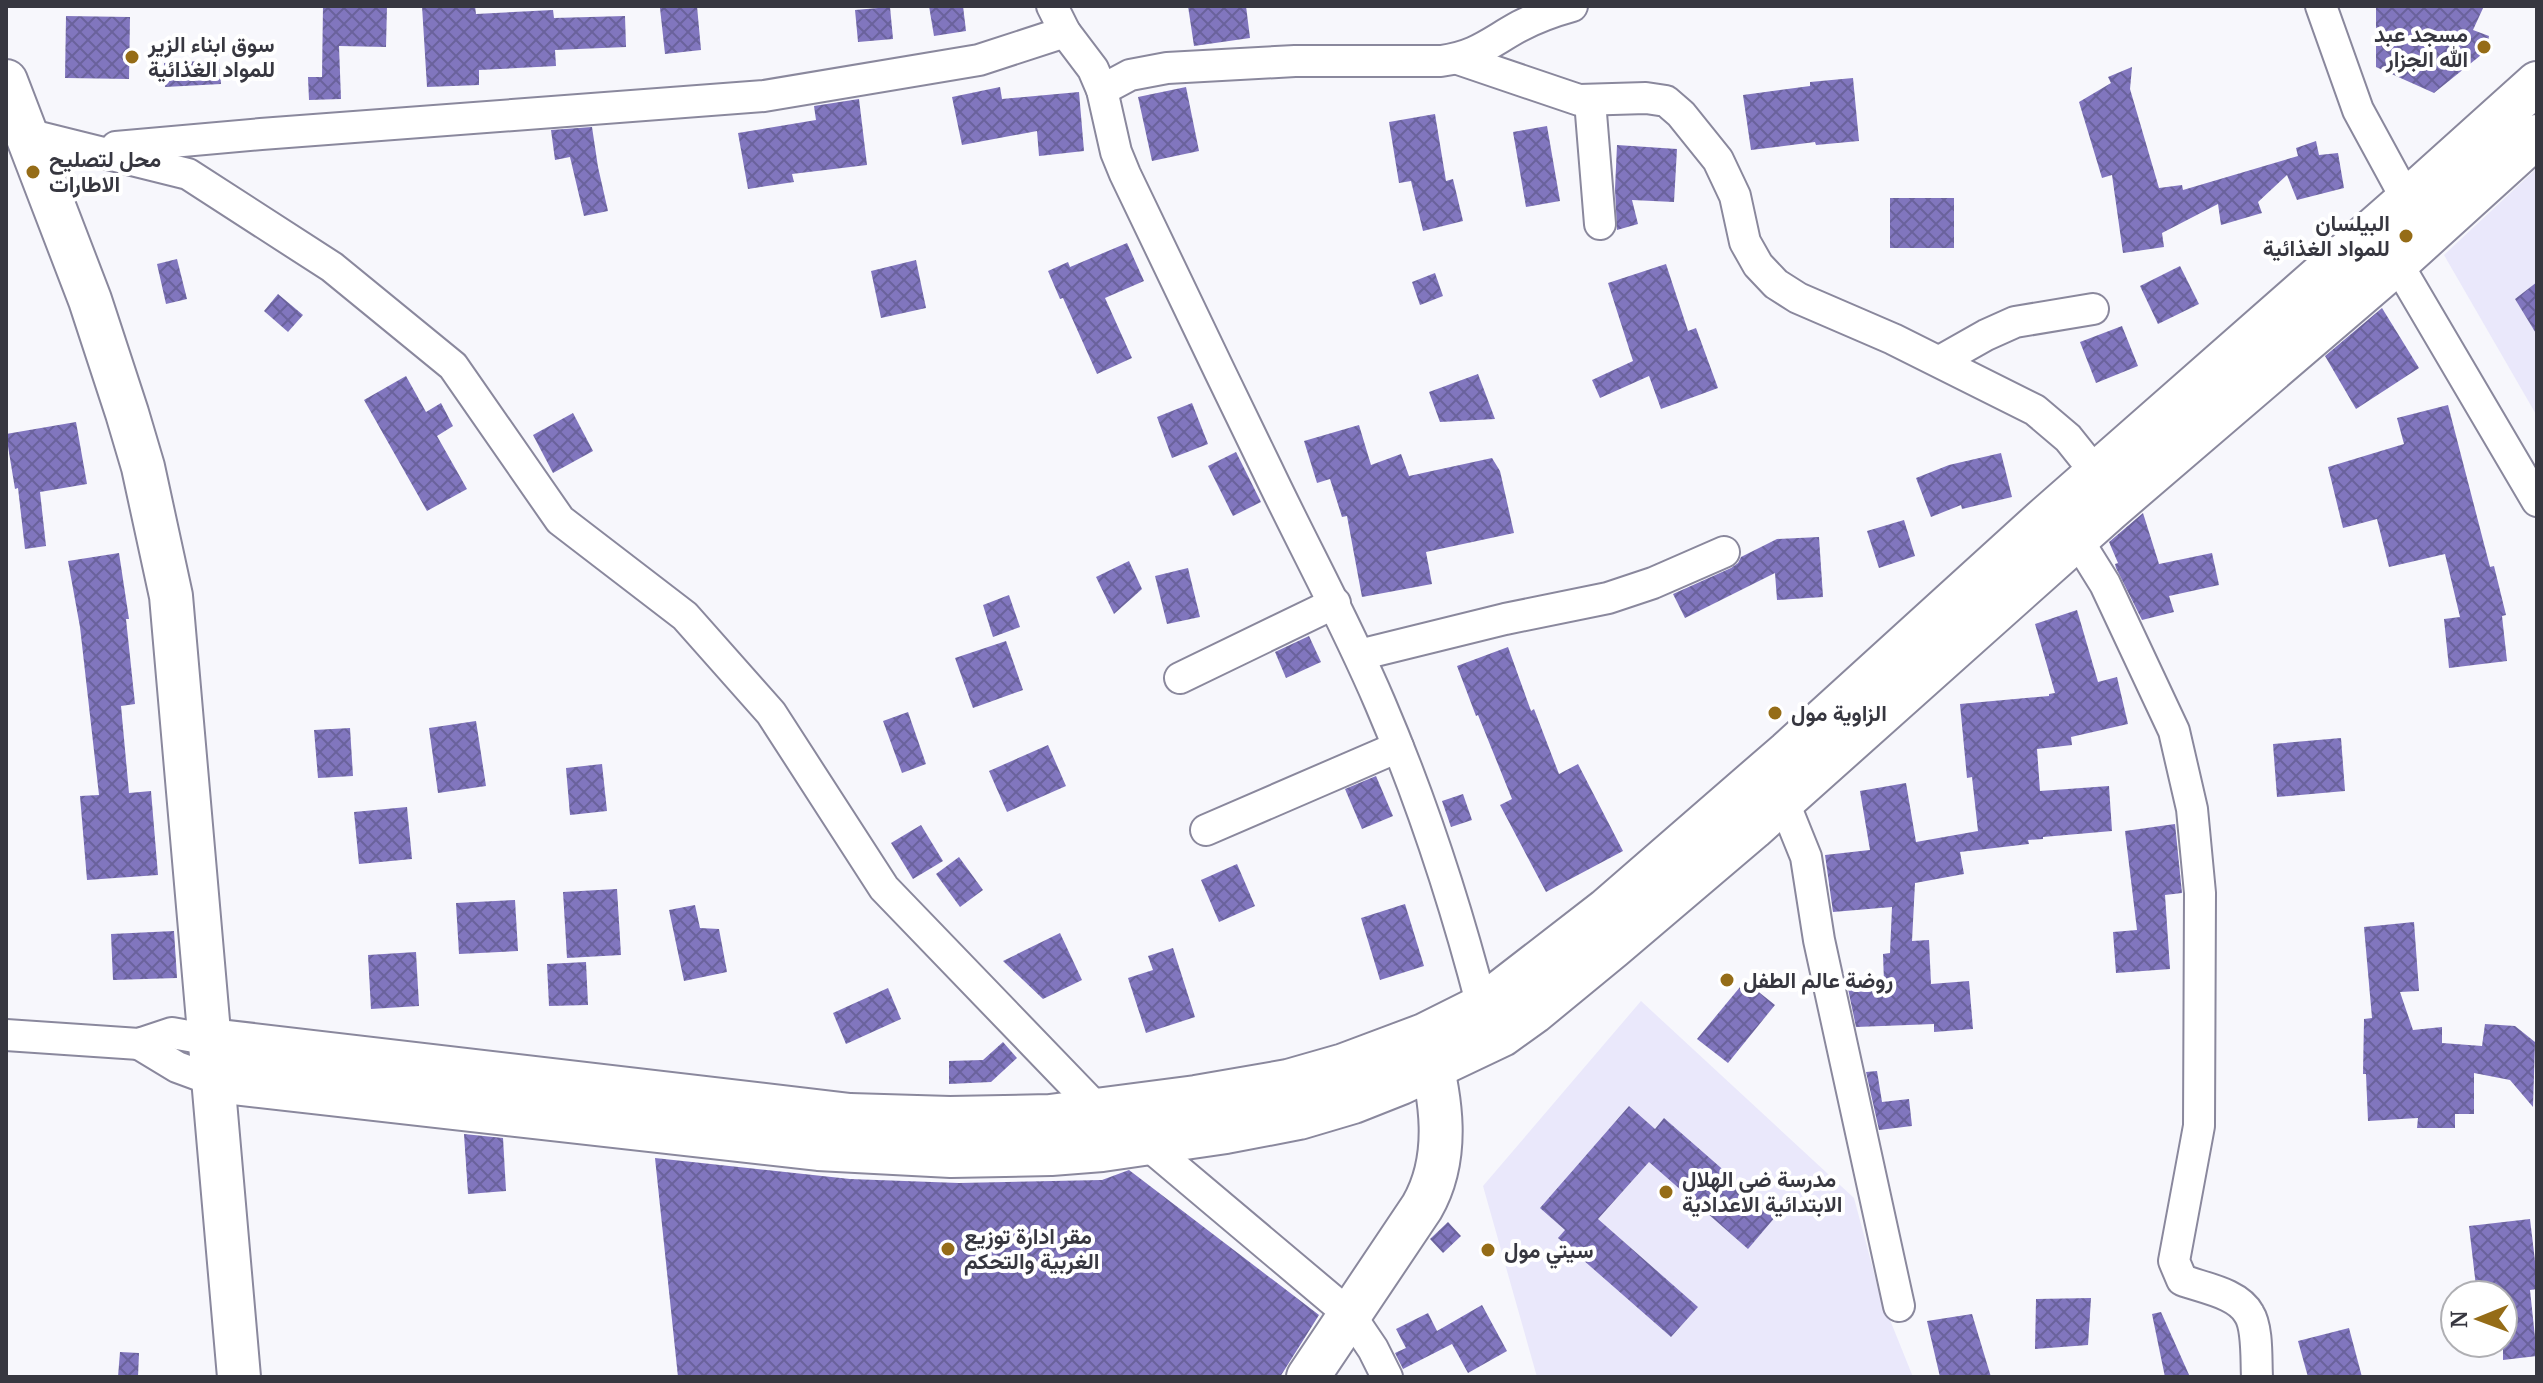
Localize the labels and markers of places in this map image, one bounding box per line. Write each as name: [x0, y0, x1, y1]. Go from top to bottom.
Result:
place label: مسجد عبد الله الجزار: [2374, 20, 2468, 73]
place label: سوق ابناء الزير للمواد الغذائية: [147, 30, 275, 83]
marker: مسجد عبد الله الجزار: [2475, 38, 2493, 56]
marker: سوق ابناء الزير للمواد الغذائية: [123, 48, 141, 66]
place label: محل لتصليح الاطارات: [49, 145, 161, 198]
marker: محل لتصليح الاطارات: [24, 163, 42, 181]
place label: البيلسان للمواد الغذائية: [2263, 209, 2390, 262]
marker: البيلسان للمواد الغذائية: [2397, 227, 2415, 245]
place label: الزاوية مول: [1791, 699, 1887, 727]
marker: الزاوية مول: [1766, 704, 1784, 722]
place label: روضة عالم الطفل: [1743, 966, 1893, 995]
marker: روضة عالم الطفل: [1718, 971, 1736, 989]
place label: مدرسة ضي الهلال الابتدائية الاعدادية: [1682, 1165, 1843, 1218]
marker: مدرسة ضي الهلال الابتدائية الاعدادية: [1657, 1183, 1675, 1201]
place label: مقر ادارة توزيع الغربية والتحكم: [964, 1222, 1100, 1276]
place label: سيتي مول: [1504, 1236, 1594, 1269]
marker: مقر ادارة توزيع الغربية والتحكم: [939, 1240, 957, 1258]
marker: سيتي مول: [1479, 1241, 1497, 1259]

